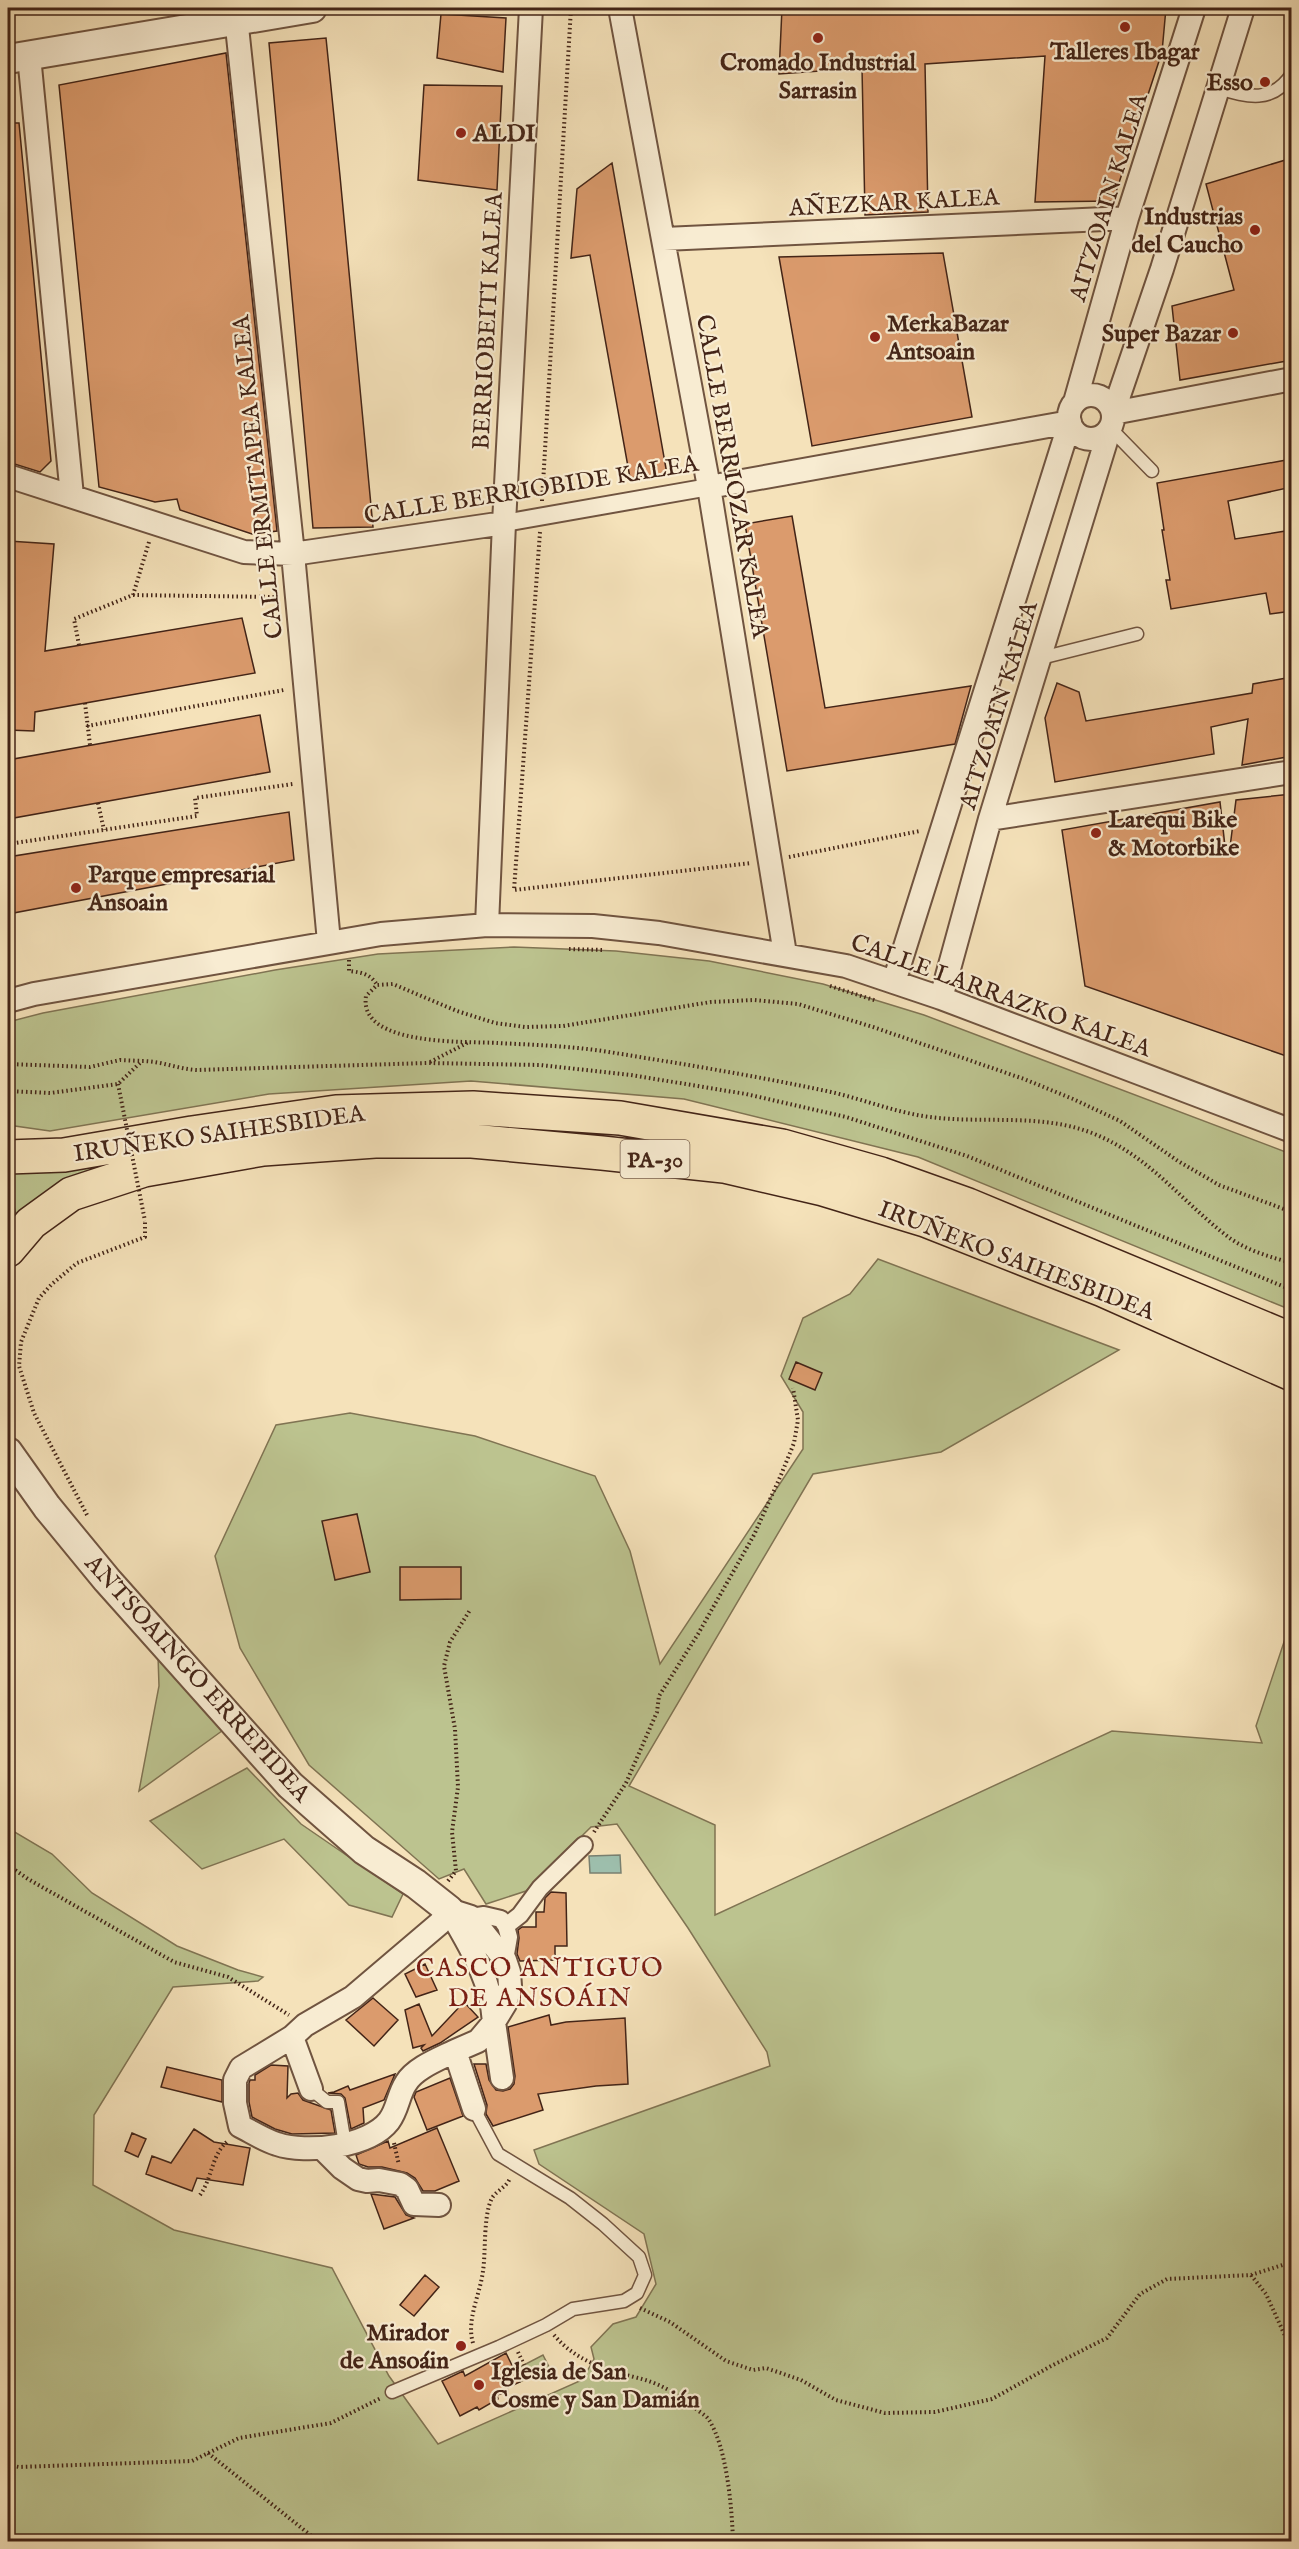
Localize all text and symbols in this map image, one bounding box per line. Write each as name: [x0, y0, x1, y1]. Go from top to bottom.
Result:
marker: Talleres Ibagar: [1118, 20, 1132, 34]
marker: Cromado Industrial Sarrasin: [811, 31, 825, 45]
place label: Talleres Ibagar: [1049, 37, 1200, 68]
place label: Cromado Industrial Sarrasin: [720, 48, 916, 107]
place label: Esso: [1207, 68, 1253, 99]
marker: Esso: [1258, 75, 1272, 89]
street label: AITZOAIN KALEA: [1063, 89, 1156, 306]
place label: ALDI: [472, 119, 536, 150]
marker: ALDI: [454, 126, 468, 140]
street label: AÑEZKAR KALEA: [787, 182, 1001, 225]
street label: BERRIOBEITI KALEA: [466, 191, 511, 451]
place label: Industrias del Caucho: [1131, 202, 1244, 261]
marker: Industrias del Caucho: [1248, 223, 1262, 237]
place label: MerkaBazar Antsoain: [886, 309, 1009, 368]
street label: CALLE BERRIOZAR KALEA: [688, 312, 775, 641]
street label: CALLE ERMITAPEA KALEA: [226, 313, 291, 640]
place label: Super Bazar: [1102, 319, 1221, 350]
marker: Super Bazar: [1226, 326, 1240, 340]
marker: MerkaBazar Antsoain: [868, 330, 882, 344]
street label: CALLE BERRIOBIDE KALEA: [362, 449, 701, 532]
street label: AITZOAIN KALEA: [953, 597, 1046, 814]
place label: Larequi Bike & Motorbike: [1108, 805, 1239, 864]
marker: Larequi Bike & Motorbike: [1089, 826, 1103, 840]
place label: Parque empresarial Ansoain: [87, 860, 275, 919]
marker: Parque empresarial Ansoain: [69, 881, 83, 895]
street label: CALLE LARRAZKO KALEA: [846, 928, 1156, 1066]
street label: IRUÑEKO SAIHESBIDEA: [72, 1099, 368, 1170]
road number: PA-30: [620, 1140, 690, 1178]
street label: IRUÑEKO SAIHESBIDEA: [874, 1194, 1160, 1329]
street label: ANTSOAINGO ERREPIDEA: [77, 1548, 317, 1810]
district label: CASCO ANTIGUO DE ANSOÁIN: [416, 1952, 664, 2015]
place label: Mirador de Ansoáin: [340, 2318, 449, 2377]
marker: Mirador de Ansoáin: [454, 2339, 468, 2353]
place label: Iglesia de San Cosme y San Damián: [491, 2357, 700, 2416]
marker: Iglesia de San Cosme y San Damián: [472, 2378, 486, 2392]

